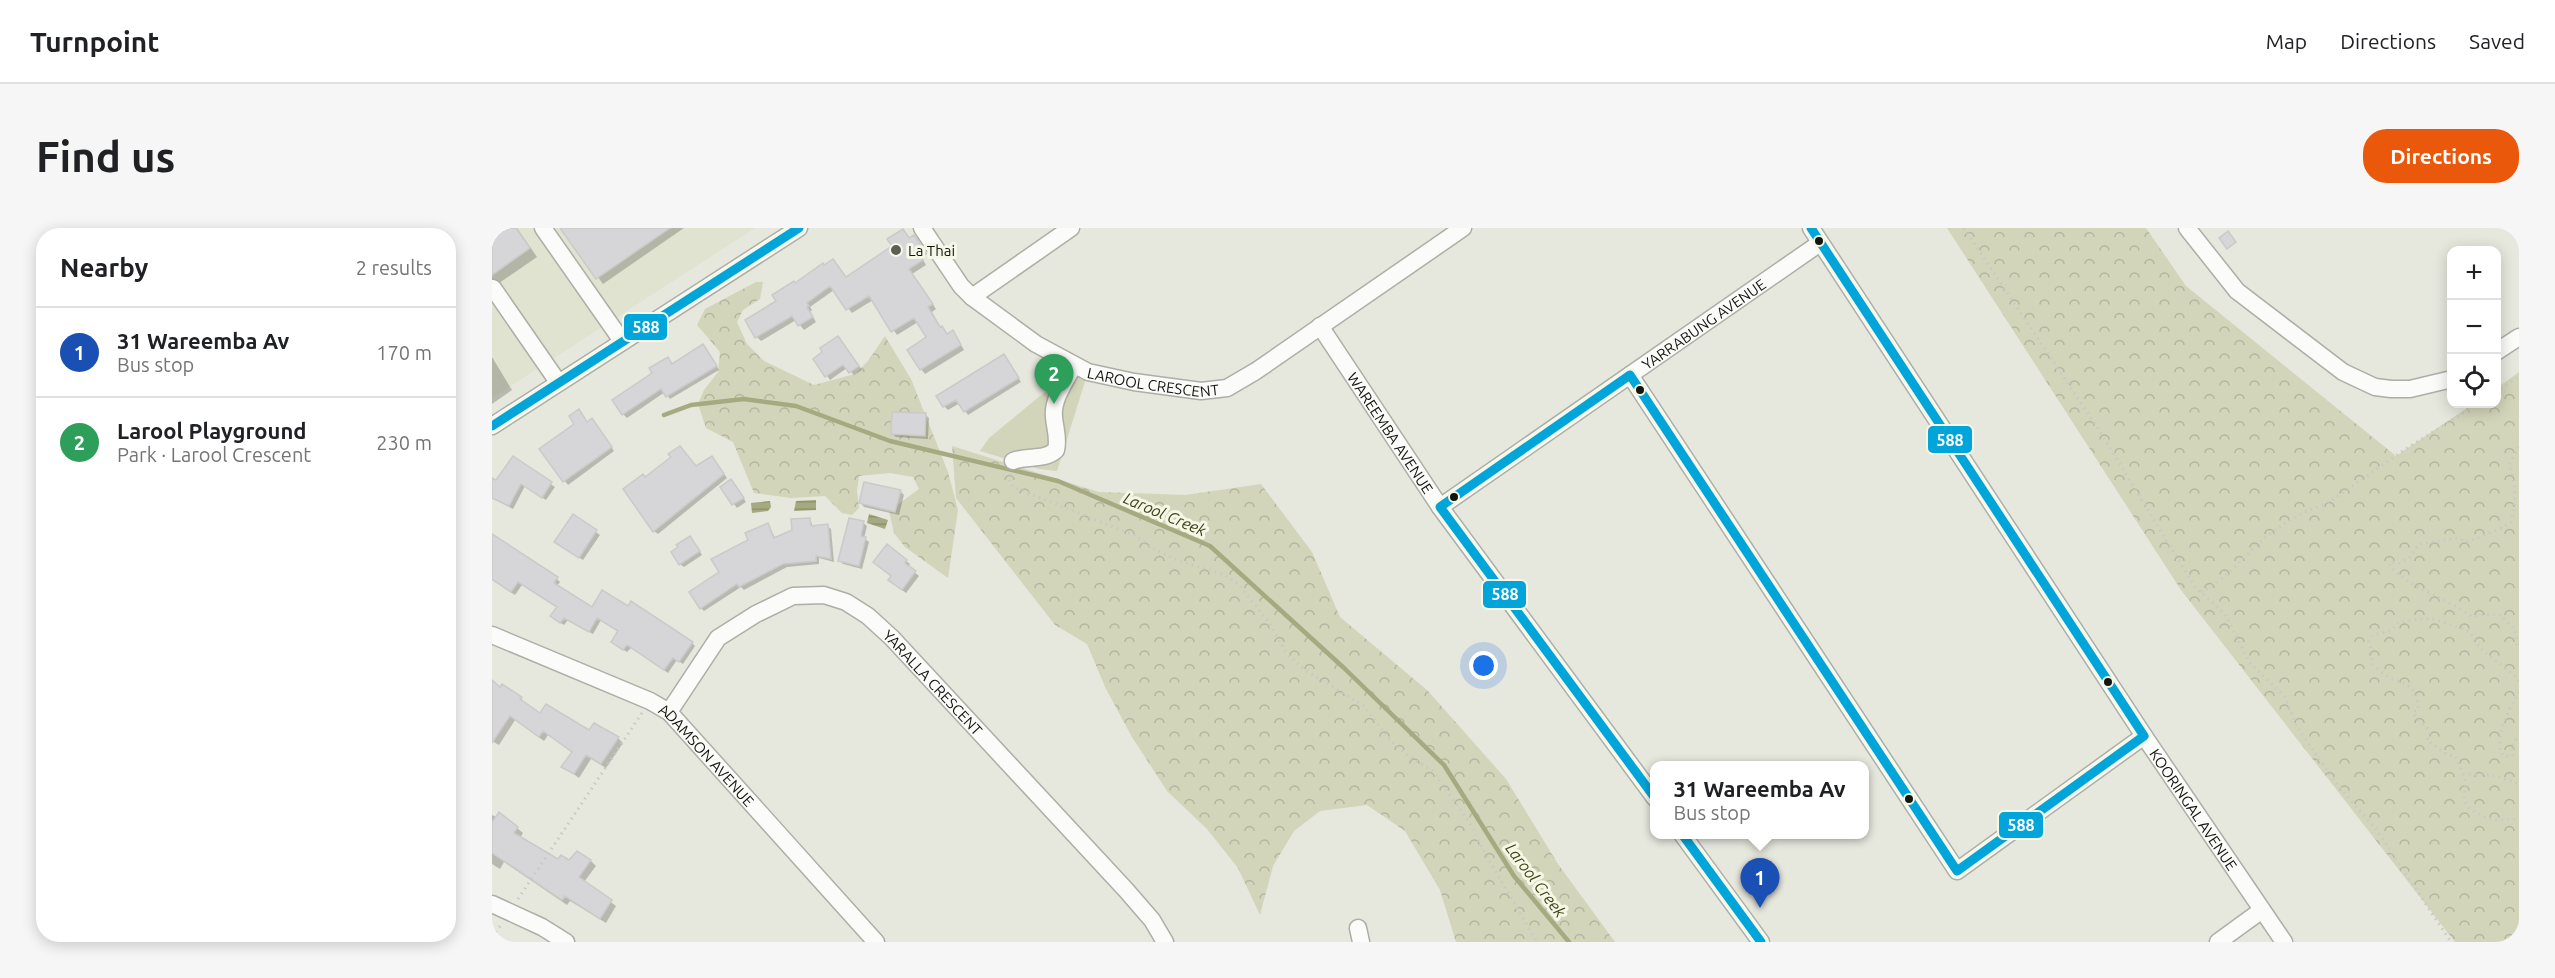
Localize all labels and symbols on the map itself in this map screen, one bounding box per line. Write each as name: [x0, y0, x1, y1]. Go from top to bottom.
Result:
unlabelled marker: [1813, 235, 1825, 247]
place label: La Thai: [908, 242, 955, 259]
marker: La Thai: [889, 243, 903, 257]
street label: YARRABUNG AVENUE: [1639, 275, 1769, 373]
line badge: 588: [623, 313, 668, 341]
text: 588: [632, 318, 660, 336]
pin: 2: [1034, 354, 1074, 404]
street label: LAROOL CRESCENT: [1086, 364, 1220, 400]
street label: WAREEMBA AVENUE: [1344, 369, 1437, 496]
unlabelled marker: [1634, 384, 1646, 396]
line badge: 588: [1927, 425, 1973, 454]
text: 588: [1936, 431, 1964, 449]
water label: Larool Creek: [1121, 489, 1210, 540]
unlabelled marker: [1448, 491, 1460, 503]
line badge: 588: [1482, 580, 1527, 609]
text: 588: [1491, 585, 1519, 603]
street label: YARALLA CRESCENT: [880, 626, 987, 739]
your location: [1469, 651, 1498, 680]
unlabelled marker: [2102, 676, 2114, 688]
street label: ADAMSON AVENUE: [656, 700, 758, 809]
street label: KOORINGAL AVENUE: [2147, 745, 2241, 873]
unlabelled marker: [1903, 793, 1915, 805]
line badge: 588: [1998, 811, 2044, 839]
text: 588: [2007, 816, 2035, 834]
water label: Larool Creek: [1502, 839, 1570, 921]
pin: 1: [1740, 858, 1780, 908]

